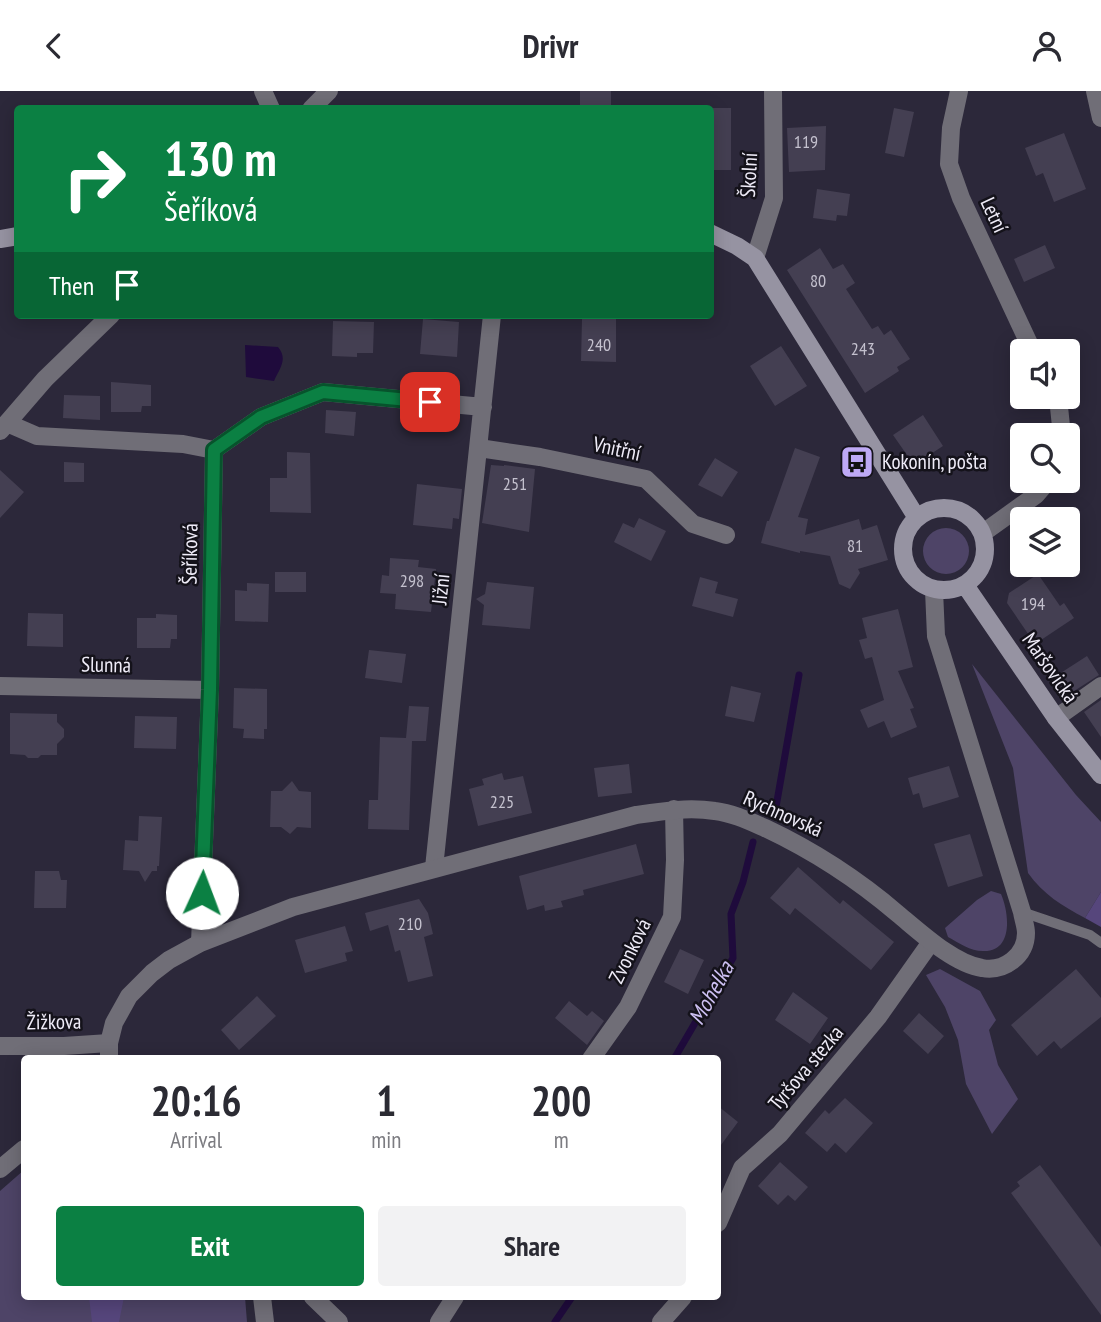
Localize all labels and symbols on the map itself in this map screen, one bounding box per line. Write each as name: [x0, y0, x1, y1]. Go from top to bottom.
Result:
house number: 119: [794, 130, 818, 153]
street label: Školní: [734, 152, 763, 198]
street label: Letní: [975, 193, 1014, 237]
house number: 80: [810, 269, 826, 292]
house number: 240: [587, 333, 611, 356]
house number: 243: [851, 337, 875, 360]
pin: [400, 372, 460, 432]
street label: Vnitřní: [590, 430, 644, 467]
bus stop icon: Kokonín, pošta: [838, 443, 876, 481]
place label: Kokonín, pošta: [882, 448, 987, 475]
house number: 251: [503, 472, 527, 495]
street label: Šeříková: [175, 523, 204, 585]
house number: 81: [847, 534, 863, 557]
house number: 298: [400, 569, 424, 592]
street label: Jižní: [425, 572, 456, 607]
house number: 194: [1021, 592, 1045, 615]
street label: Maršovická: [1016, 627, 1084, 708]
street label: Slunná: [81, 651, 131, 678]
street label: Rychnovská: [739, 784, 827, 843]
house number: 225: [490, 790, 514, 813]
position arrow: [165, 856, 239, 930]
house number: 210: [398, 912, 422, 935]
street label: Zvonková: [602, 914, 657, 988]
water label: Mohelka: [681, 955, 741, 1029]
street label: Žižkova: [26, 1008, 82, 1035]
street label: Tyršova stezka: [762, 1019, 849, 1116]

